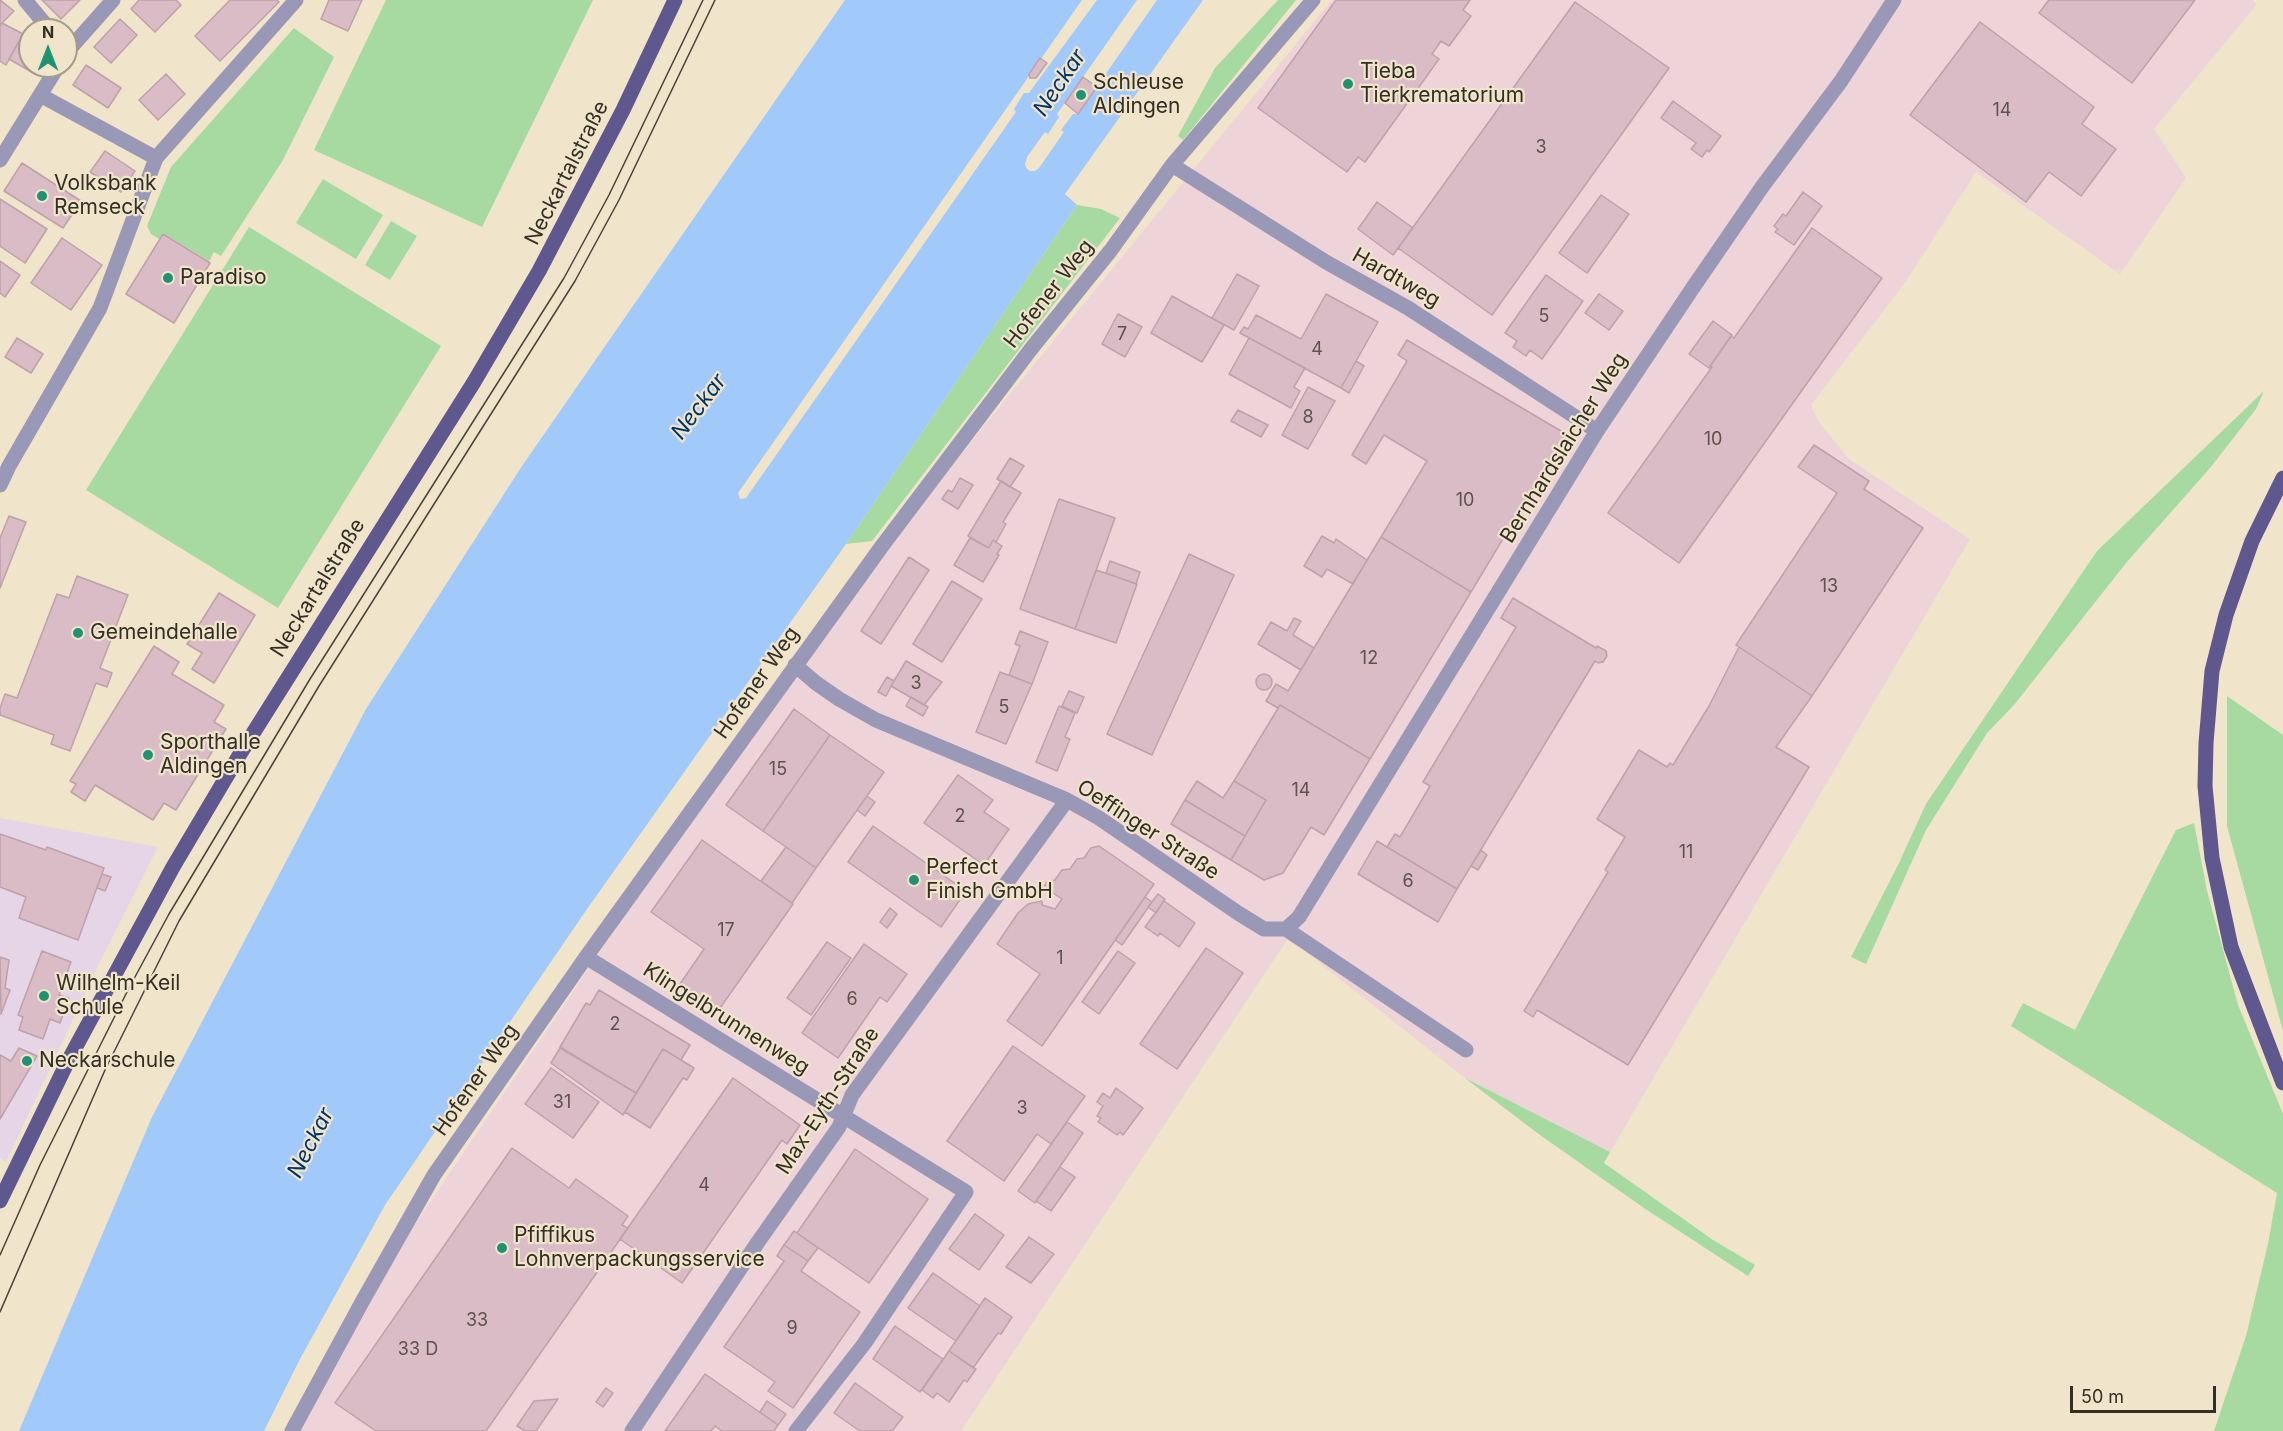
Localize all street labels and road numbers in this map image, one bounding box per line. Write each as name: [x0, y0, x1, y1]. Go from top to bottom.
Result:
street label: Neckartalstraße: [520, 97, 614, 249]
street label: Hofener Weg: [999, 235, 1099, 353]
street label: Hardtweg: [1348, 243, 1444, 313]
street label: Bernhardslaicher Weg: [1495, 348, 1633, 548]
street label: Neckartalstraße: [265, 514, 371, 662]
street label: Hofener Weg: [709, 622, 805, 744]
street label: Oeffinger Straße: [1072, 775, 1224, 885]
street label: Klingelbrunnenweg: [638, 958, 814, 1080]
street label: Hofener Weg: [428, 1019, 524, 1141]
street label: Max-Eyth-Straße: [771, 1023, 885, 1179]

